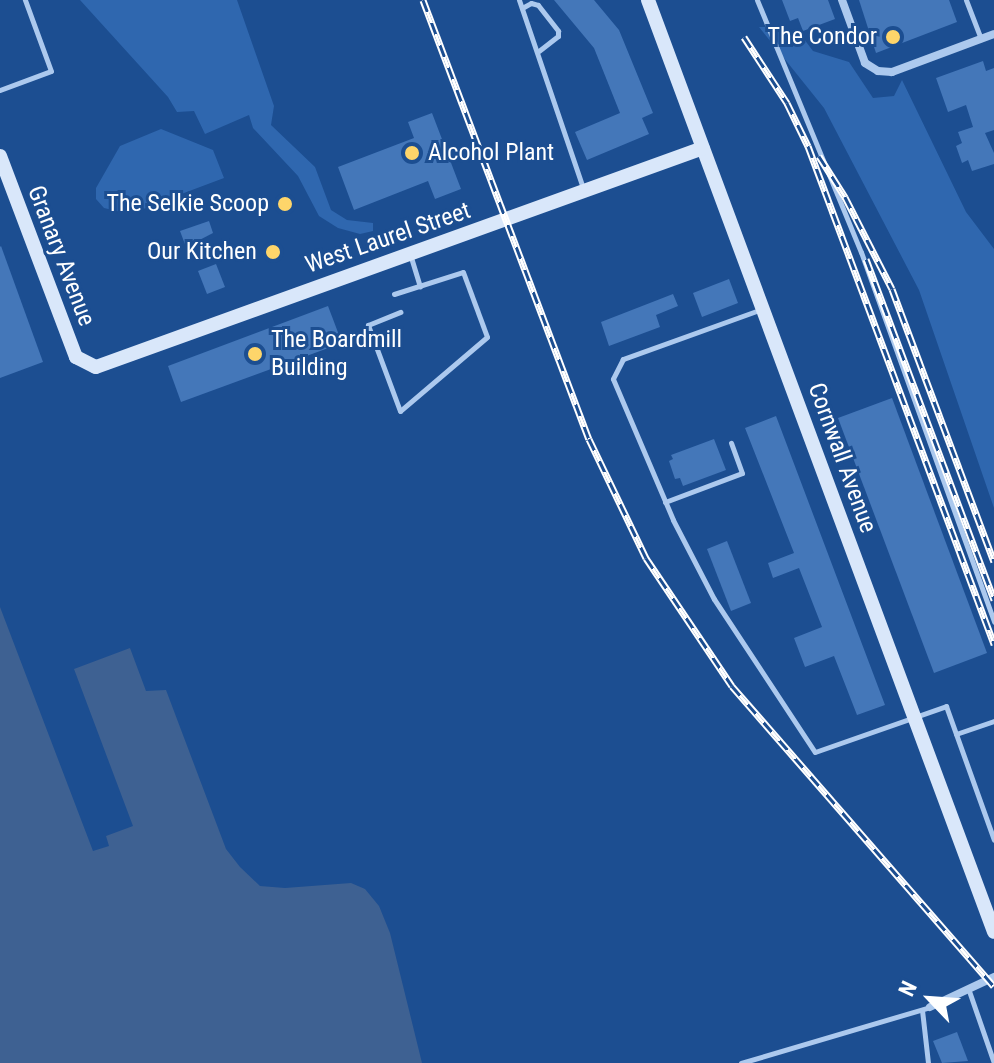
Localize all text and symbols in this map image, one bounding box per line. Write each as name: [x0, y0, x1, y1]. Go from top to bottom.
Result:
place label: The Condor: [768, 23, 877, 51]
marker: The Condor: [884, 28, 902, 46]
place label: Alcohol Plant: [428, 139, 554, 167]
marker: Alcohol Plant: [403, 144, 421, 162]
street label: Granary Avenue: [21, 182, 101, 330]
place label: The Selkie Scoop: [106, 190, 269, 218]
marker: The Selkie Scoop: [276, 195, 294, 213]
street label: West Laurel Street: [302, 196, 474, 280]
place label: Our Kitchen: [147, 238, 257, 266]
marker: Our Kitchen: [264, 243, 282, 261]
place label: The Boardmill Building: [271, 326, 402, 382]
marker: The Boardmill Building: [246, 345, 264, 363]
street label: Cornwall Avenue: [802, 379, 882, 537]
north arrow: [890, 959, 970, 1039]
text: N: [894, 977, 922, 1000]

